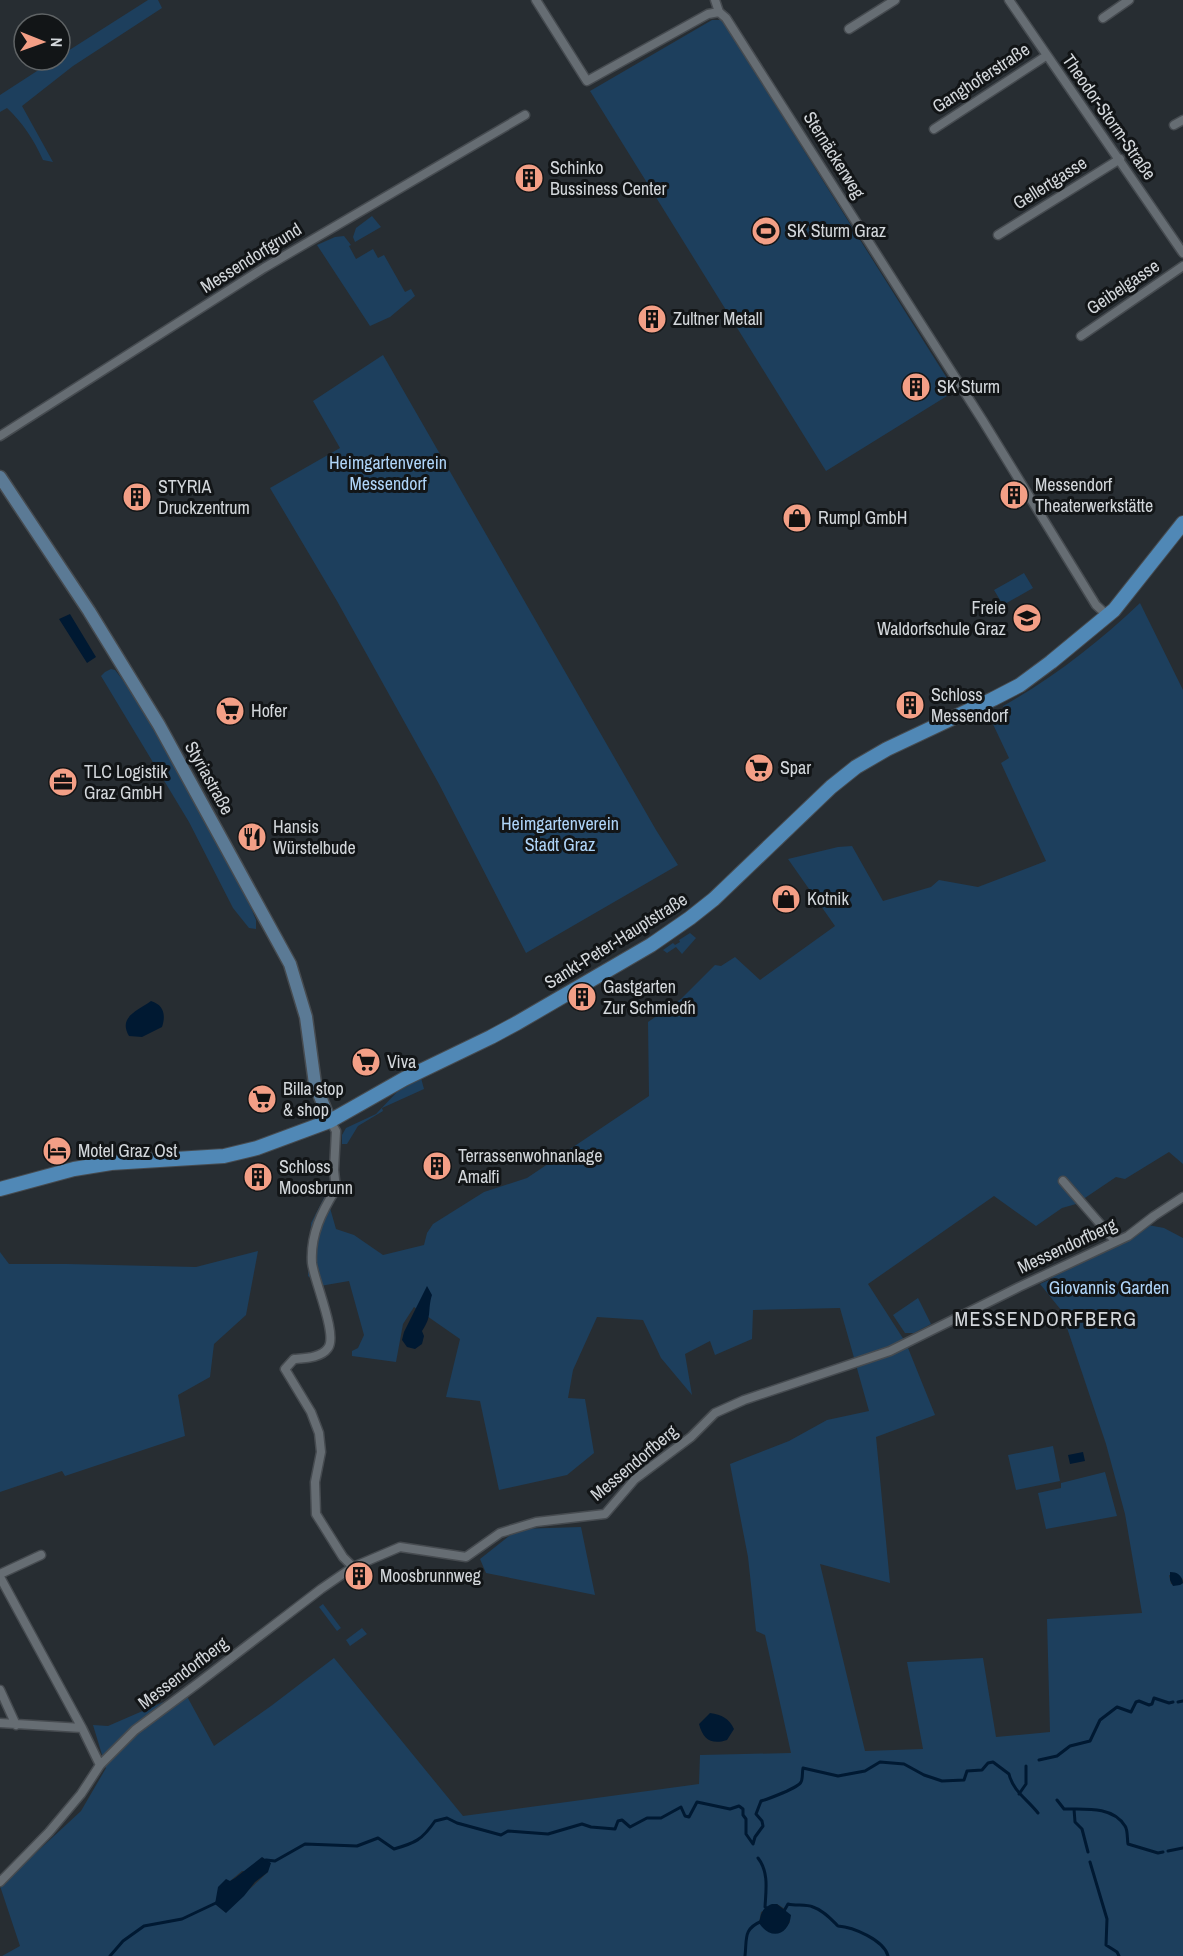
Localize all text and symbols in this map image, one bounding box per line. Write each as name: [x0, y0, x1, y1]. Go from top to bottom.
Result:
north arrow: [12, 12, 72, 72]
text: N: [46, 37, 68, 47]
street label: Ganghoferstraße: [927, 37, 1034, 118]
street label: Theodor-Storm-Straße: [1057, 49, 1162, 185]
street label: Sternäckerweg: [798, 106, 872, 204]
street label: Gellertgasse: [1008, 150, 1091, 215]
place label: Schinko Bussiness Center: [550, 155, 667, 201]
building icon: Schinko Bussiness Center: [513, 162, 545, 194]
sports icon: SK Sturm Graz: [750, 215, 782, 247]
street label: Messendorfgrund: [195, 217, 306, 299]
place label: SK Sturm Graz: [787, 218, 886, 243]
street label: Geibelgasse: [1081, 253, 1164, 320]
building icon: Zultner Metall: [636, 303, 668, 335]
place label: Zultner Metall: [673, 306, 762, 331]
building icon: SK Sturm: [900, 371, 932, 403]
place label: SK Sturm: [937, 374, 1000, 399]
park label: Heimgartenverein Messendorf: [329, 450, 447, 496]
place label: Messendorf Theaterwerkstätte: [1035, 472, 1153, 518]
place label: STYRIA Druckzentrum: [158, 474, 250, 520]
building icon: Messendorf Theaterwerkstätte: [998, 479, 1030, 511]
building icon: STYRIA Druckzentrum: [121, 481, 153, 513]
shop icon: Rumpl GmbH: [781, 502, 813, 534]
place label: Rumpl GmbH: [818, 505, 907, 530]
place label: Freie Waldorfschule Graz: [877, 595, 1006, 641]
school or university icon: Freie Waldorfschule Graz: [1011, 602, 1043, 634]
place label: Schloss Messendorf: [931, 682, 1009, 728]
building icon: Schloss Messendorf: [894, 689, 926, 721]
supermarket icon: Hofer: [214, 695, 246, 727]
place label: Hofer: [251, 698, 287, 723]
street label: Styriastraße: [179, 737, 240, 819]
supermarket icon: Spar: [743, 752, 775, 784]
place label: Spar: [780, 755, 811, 780]
place label: TLC Logistik Graz GmbH: [84, 759, 168, 805]
office icon: TLC Logistik Graz GmbH: [47, 766, 79, 798]
park label: Heimgartenverein Stadt Graz: [501, 811, 619, 857]
place label: Hansis Würstelbude: [273, 814, 356, 860]
restaurant icon: Hansis Würstelbude: [236, 821, 268, 853]
shop icon: Kotnik: [770, 883, 802, 915]
place label: Kotnik: [807, 886, 849, 911]
street label: Sankt-Peter-Hauptstraße: [540, 887, 692, 995]
place label: Gastgarten Zur Schmied´n: [603, 974, 696, 1020]
building icon: Gastgarten Zur Schmied´n: [566, 981, 598, 1013]
supermarket icon: Viva: [350, 1046, 382, 1078]
place label: Viva: [387, 1049, 416, 1074]
place label: Billa stop & shop: [283, 1076, 344, 1122]
supermarket icon: Billa stop & shop: [246, 1083, 278, 1115]
hotel icon: Motel Graz Ost: [41, 1135, 73, 1167]
place label: Motel Graz Ost: [78, 1138, 177, 1163]
place label: Terrassenwohnanlage Amalfi: [457, 1143, 602, 1189]
building icon: Terrassenwohnanlage Amalfi: [421, 1150, 453, 1182]
place label: Schloss Moosbrunn: [279, 1154, 353, 1200]
building icon: Schloss Moosbrunn: [242, 1161, 274, 1193]
street label: Messendorfberg: [1013, 1211, 1121, 1279]
park label: Giovannis Garden: [1049, 1275, 1169, 1300]
district label: MESSENDORFBERG: [954, 1305, 1138, 1332]
street label: Messendorfberg: [585, 1418, 683, 1506]
building icon: Moosbrunnweg: [343, 1560, 375, 1592]
place label: Moosbrunnweg: [380, 1563, 482, 1588]
street label: Messendorfberg: [133, 1630, 233, 1715]

